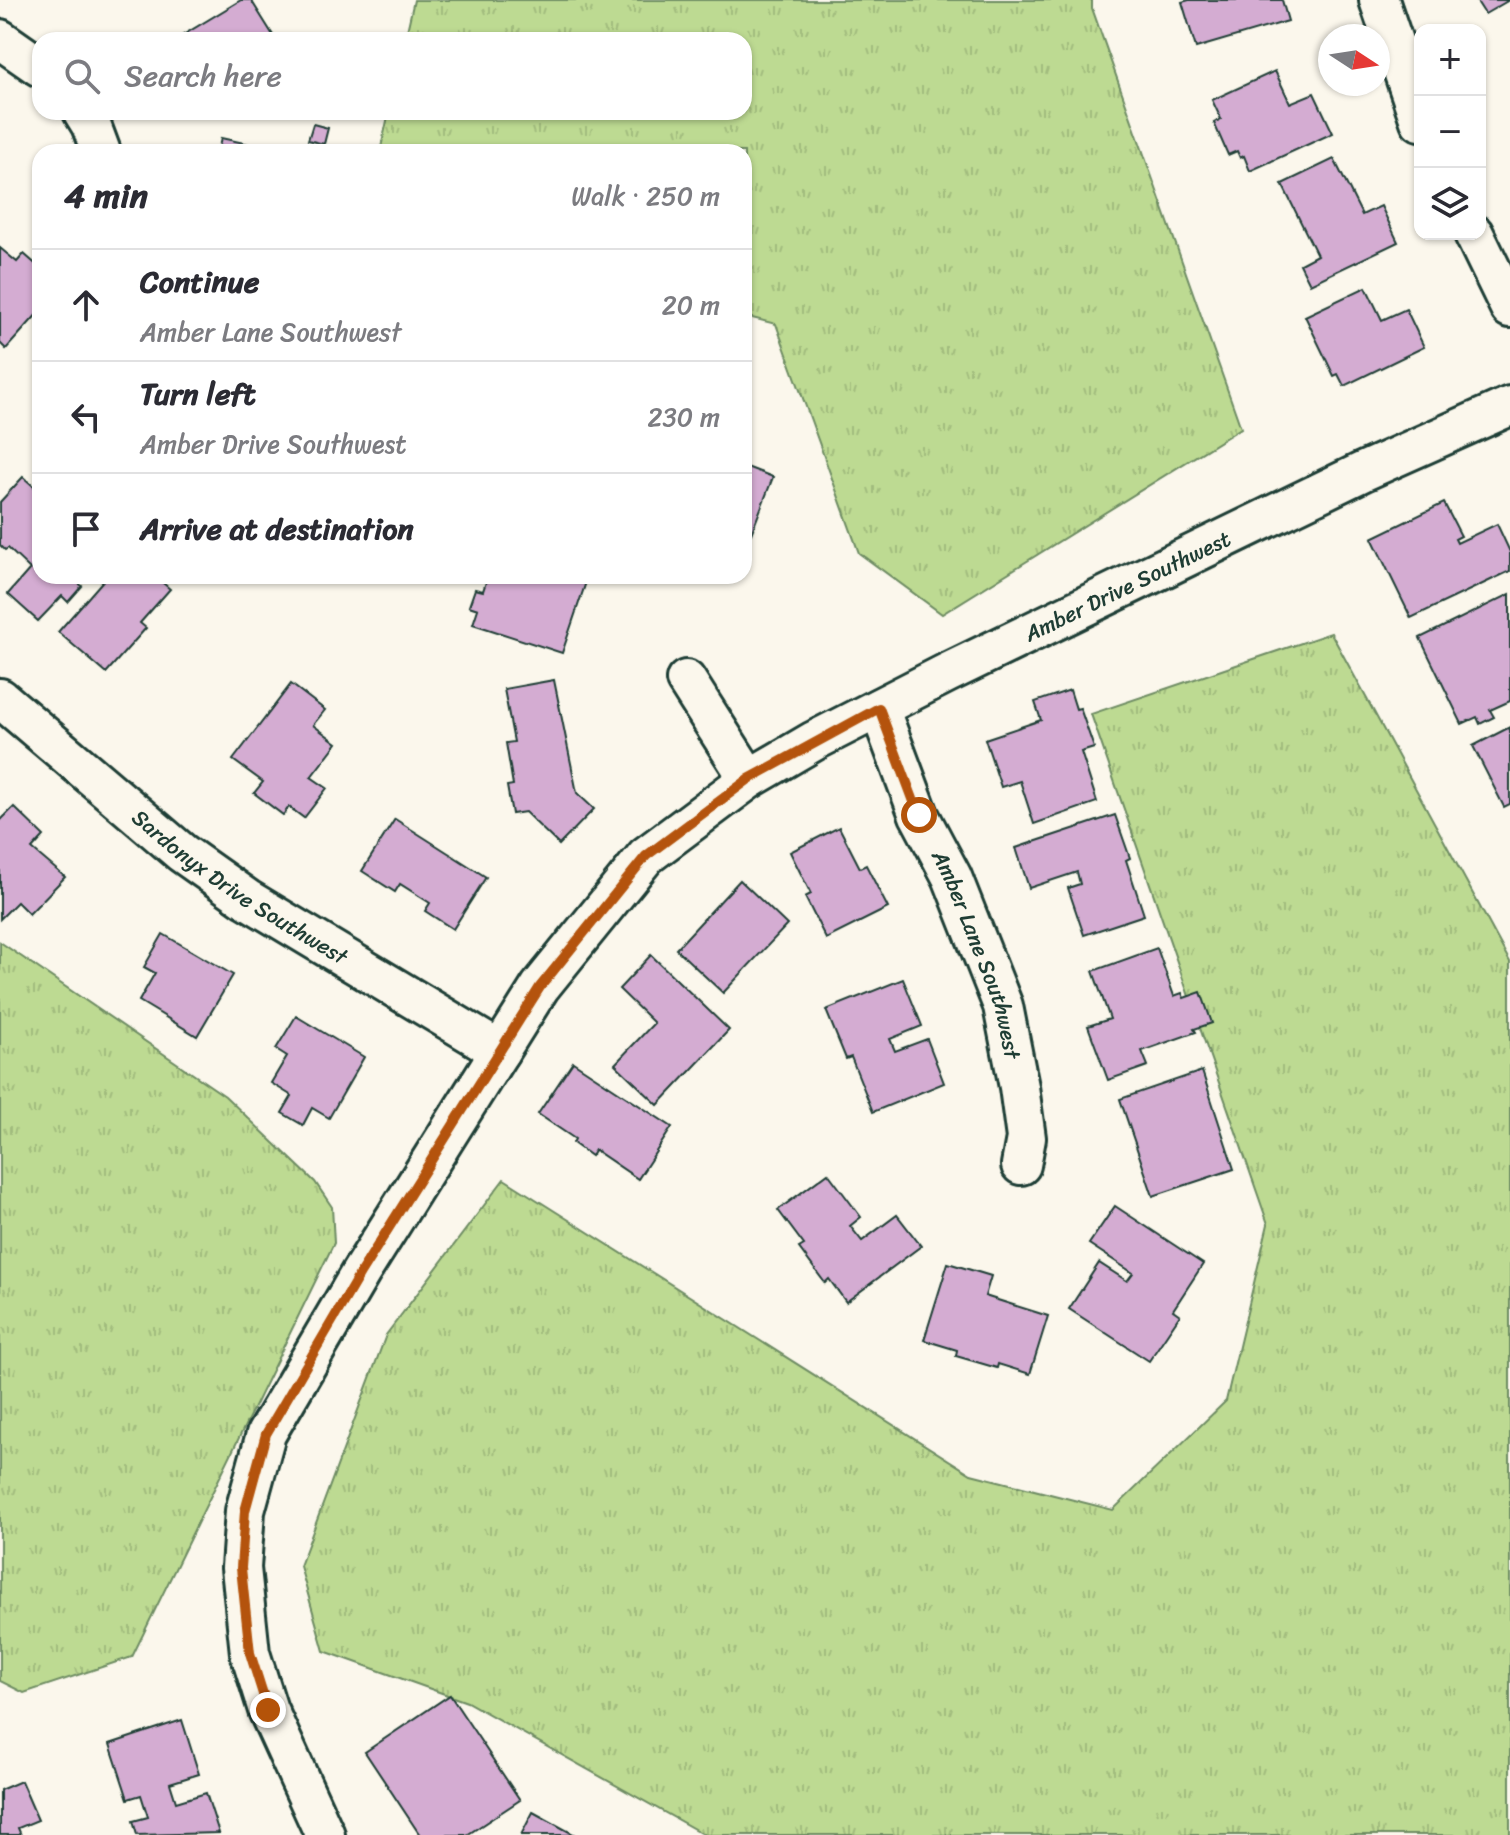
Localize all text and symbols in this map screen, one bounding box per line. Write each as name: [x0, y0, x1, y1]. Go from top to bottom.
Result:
north arrow: [1318, 24, 1390, 96]
map controls: [1414, 24, 1486, 240]
button: +: [1414, 24, 1486, 96]
search box: [32, 32, 752, 120]
text: Search here: [124, 49, 282, 103]
icon: search: [60, 54, 104, 98]
button: −: [1414, 96, 1486, 168]
text: 4 min: [64, 166, 148, 226]
button: layers: [1414, 168, 1486, 240]
text: Walk · 250 m: [571, 173, 720, 219]
text: Continue: [140, 255, 259, 309]
text: 20 m: [662, 282, 720, 328]
icon: ahead: [64, 283, 108, 327]
text: Amber Lane Southwest: [140, 309, 401, 355]
text: Turn left: [140, 367, 256, 421]
text: 230 m: [648, 394, 720, 440]
icon: left: [64, 395, 108, 439]
text: Amber Drive Southwest: [140, 421, 407, 467]
text: Arrive at destination: [140, 502, 414, 556]
icon: arrive: [64, 507, 108, 551]
street label: Amber Drive Southwest: [1017, 519, 1238, 653]
route start: [901, 797, 937, 833]
street label: Sardonyx Drive Southwest: [123, 799, 357, 976]
street label: Amber Lane Southwest: [920, 841, 1032, 1063]
route end: [250, 1692, 286, 1728]

